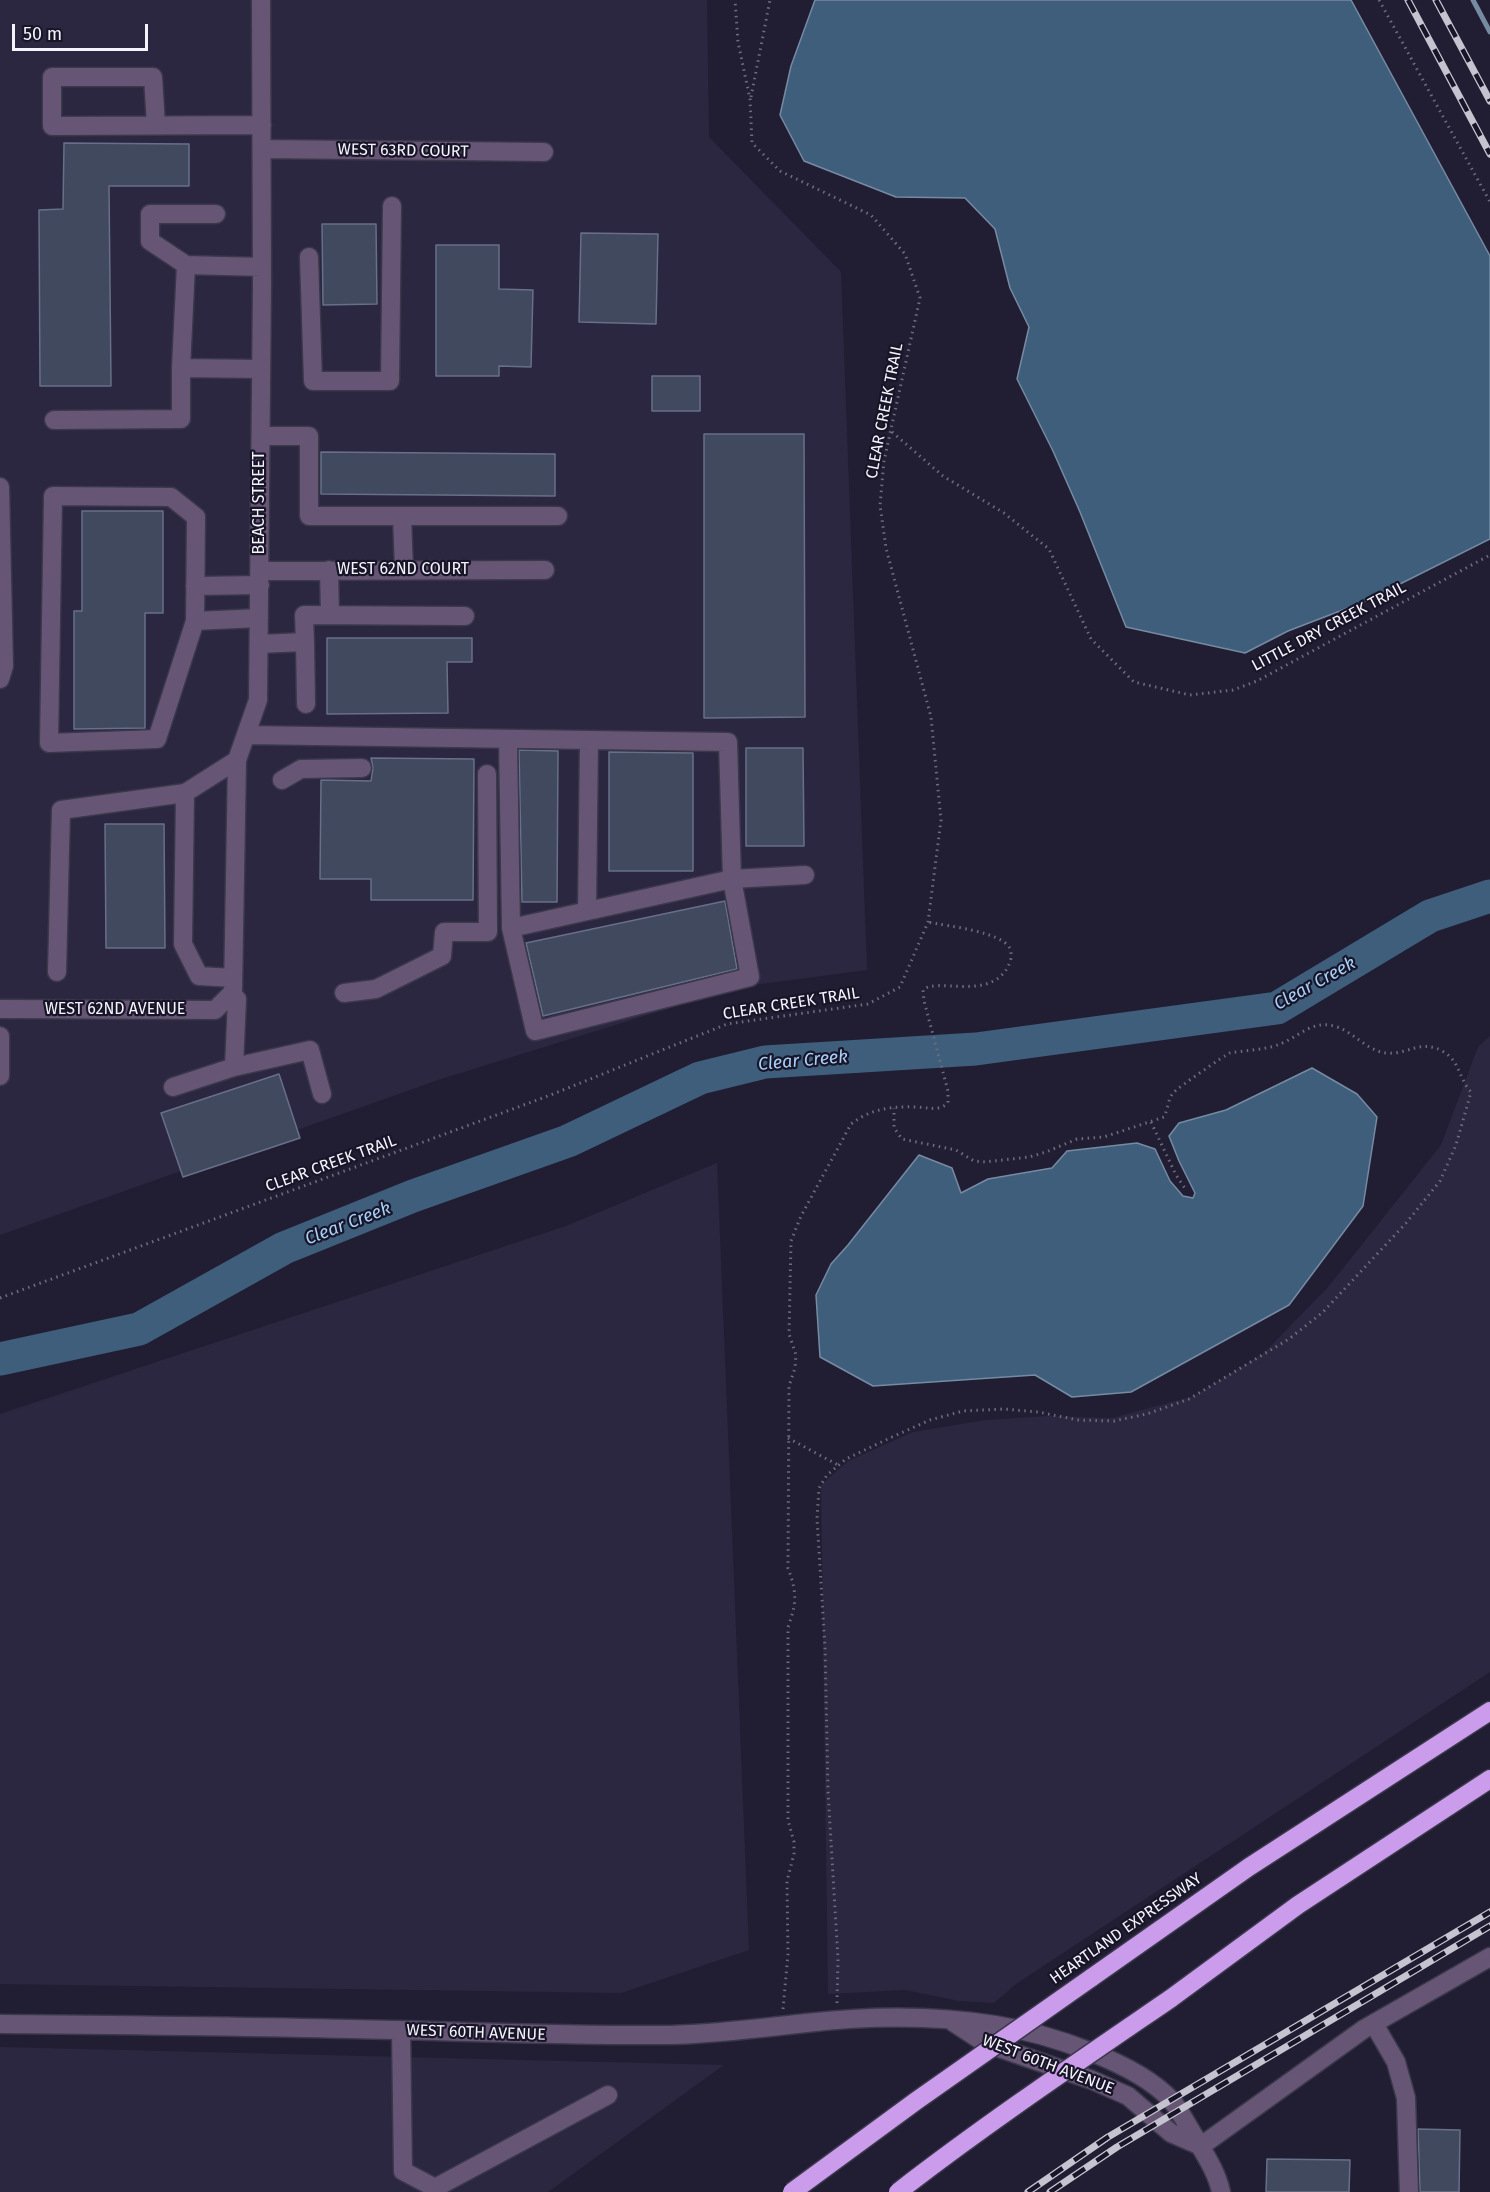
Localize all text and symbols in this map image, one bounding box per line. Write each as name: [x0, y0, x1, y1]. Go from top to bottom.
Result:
scale bar: [15, 12, 152, 50]
text: 50 m: [23, 23, 62, 45]
street label: WEST 63RD COURT: [337, 140, 469, 162]
street label: CLEAR CREEK TRAIL: [862, 342, 908, 480]
street label: BEACH STREET: [250, 451, 270, 555]
street label: WEST 62ND COURT: [337, 560, 469, 580]
street label: LITTLE DRY CREEK TRAIL: [1249, 578, 1409, 676]
water label: Clear Creek: [1270, 953, 1360, 1015]
street label: CLEAR CREEK TRAIL: [721, 984, 861, 1024]
street label: WEST 62ND AVENUE: [45, 1000, 185, 1020]
water label: Clear Creek: [757, 1046, 849, 1076]
street label: CLEAR CREEK TRAIL: [263, 1131, 399, 1197]
water label: Clear Creek: [302, 1198, 394, 1250]
street label: HEARTLAND EXPRESSWAY: [1046, 1869, 1206, 1989]
street label: WEST 60TH AVENUE: [406, 2021, 546, 2045]
street label: WEST 60TH AVENUE: [980, 2031, 1116, 2099]

